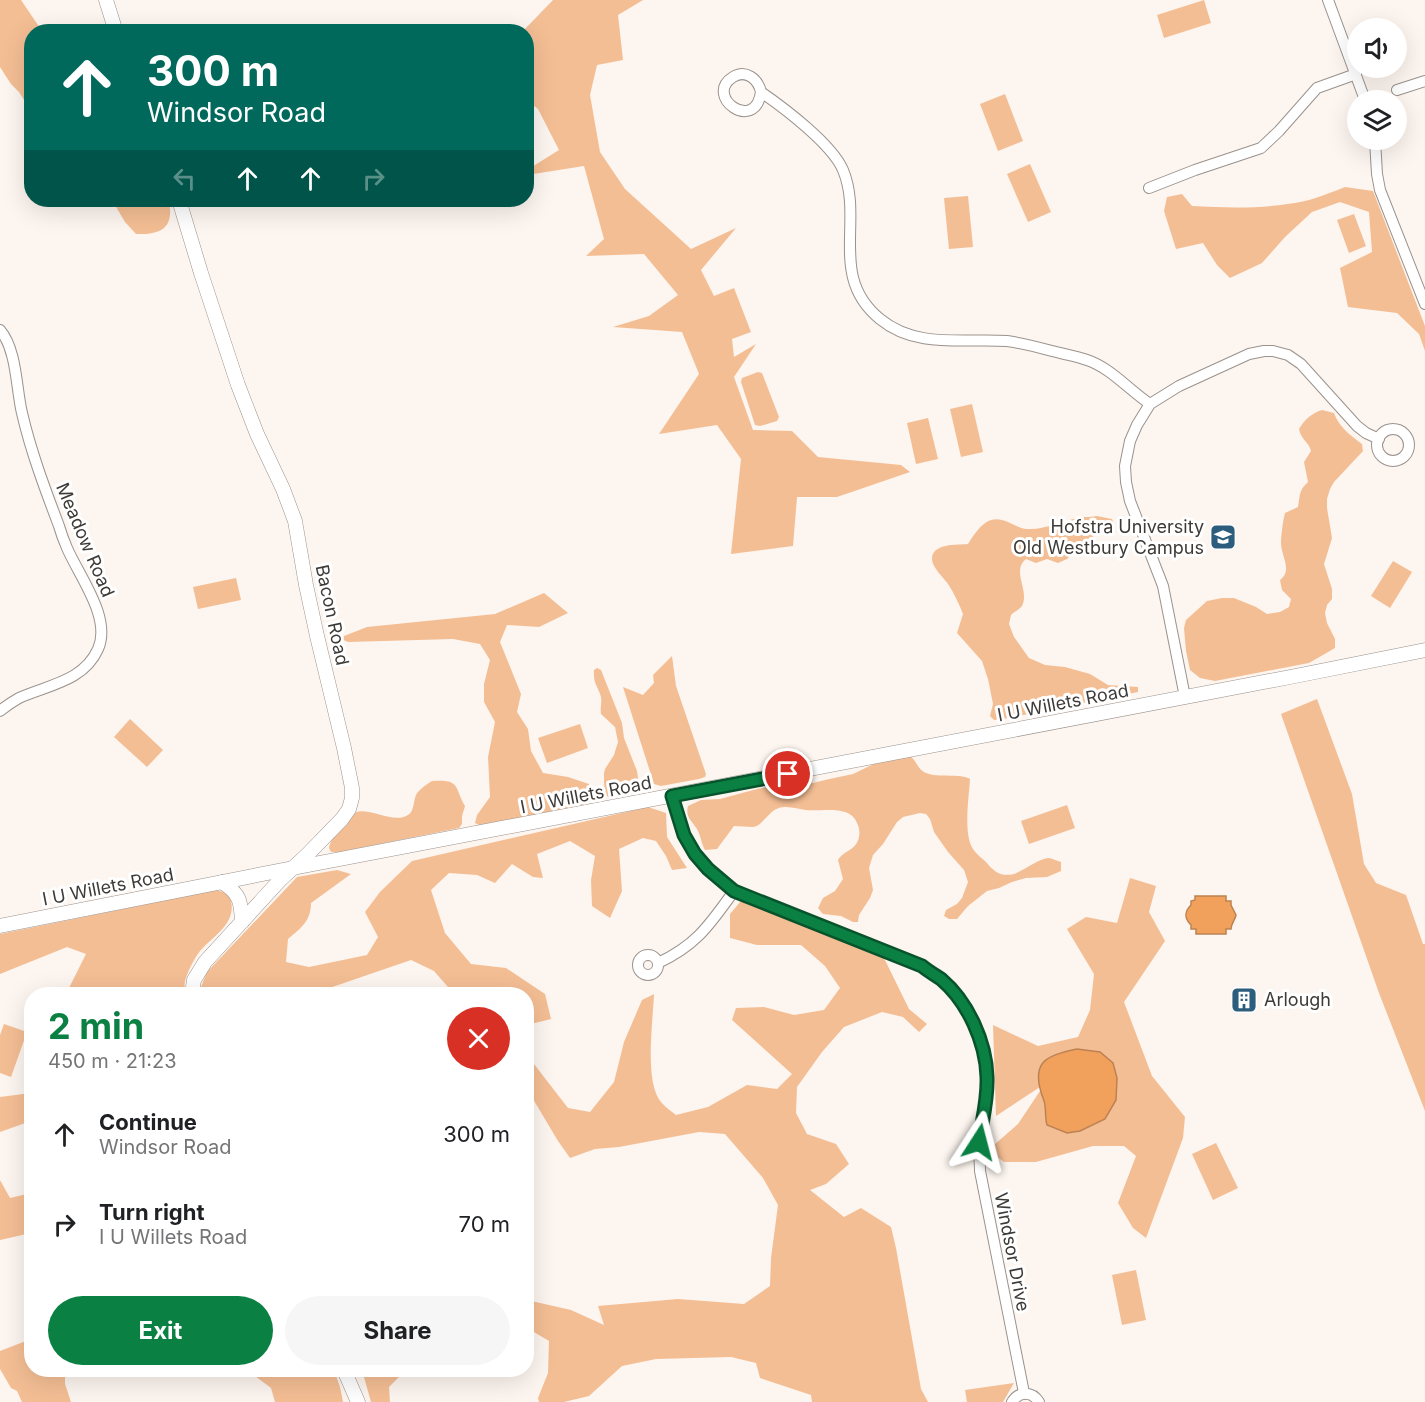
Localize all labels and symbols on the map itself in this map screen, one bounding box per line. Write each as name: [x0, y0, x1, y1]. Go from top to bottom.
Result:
street label: Meadow Road: [52, 480, 119, 600]
place label: Hofstra University Old Westbury Campus: [1013, 516, 1204, 558]
school or university icon: Hofstra University Old Westbury Campus: [1208, 522, 1238, 552]
street label: Bacon Road: [312, 563, 353, 667]
street label: I U Willets Road: [995, 679, 1130, 726]
pin: [762, 748, 813, 799]
street label: I U Willets Road: [518, 771, 653, 818]
street label: I U Willets Road: [40, 863, 175, 910]
building icon: Arlough: [1229, 985, 1259, 1015]
place label: Arlough: [1264, 989, 1331, 1010]
position arrow: [947, 1110, 1011, 1174]
street label: Windsor Drive: [991, 1191, 1034, 1313]

